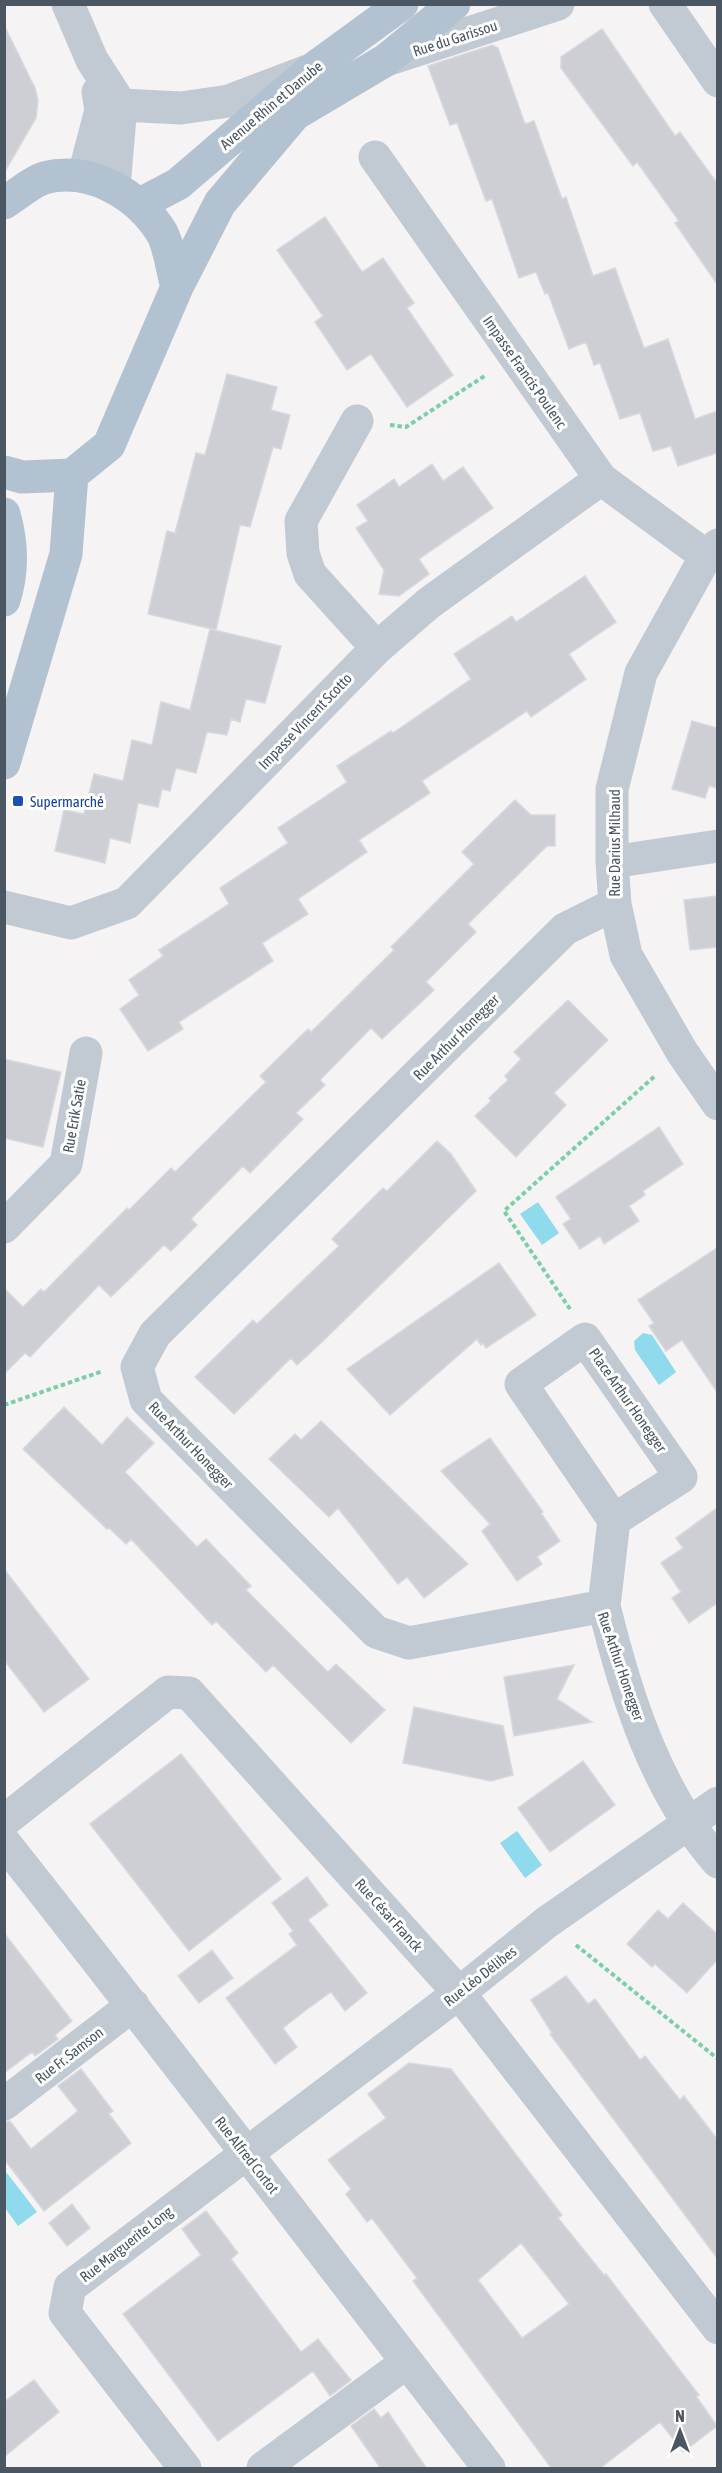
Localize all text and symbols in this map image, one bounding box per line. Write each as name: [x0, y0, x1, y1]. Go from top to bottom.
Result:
street label: Rue du Garissou: [411, 16, 499, 60]
street label: Avenue Rhin et Danube: [216, 57, 326, 153]
street label: Impasse Francis Poulenc: [480, 312, 571, 432]
street label: Impasse Vincent Scotto: [255, 670, 355, 772]
street label: Rue Darius Milhaud: [606, 789, 623, 897]
place label: Supermarché: [30, 793, 104, 810]
marker: Supermarché: [11, 794, 25, 808]
street label: Rue Arthur Honegger: [410, 990, 503, 1083]
street label: Rue Erik Satie: [59, 1078, 89, 1154]
street label: Place Arthur Honegger: [586, 1345, 671, 1456]
street label: Rue Arthur Honegger: [145, 1398, 237, 1492]
street label: Rue Arthur Honegger: [594, 1609, 648, 1723]
street label: Rue César Franck: [352, 1875, 426, 1955]
street label: Rue Léo Délibes: [440, 1942, 520, 2010]
street label: Rue Fr. Samson: [32, 2023, 106, 2087]
street label: Rue Alfred Cortot: [212, 2113, 282, 2197]
street label: Rue Marguerite Long: [76, 2202, 176, 2285]
north arrow: [650, 2401, 710, 2461]
text: N: [675, 2407, 685, 2425]

